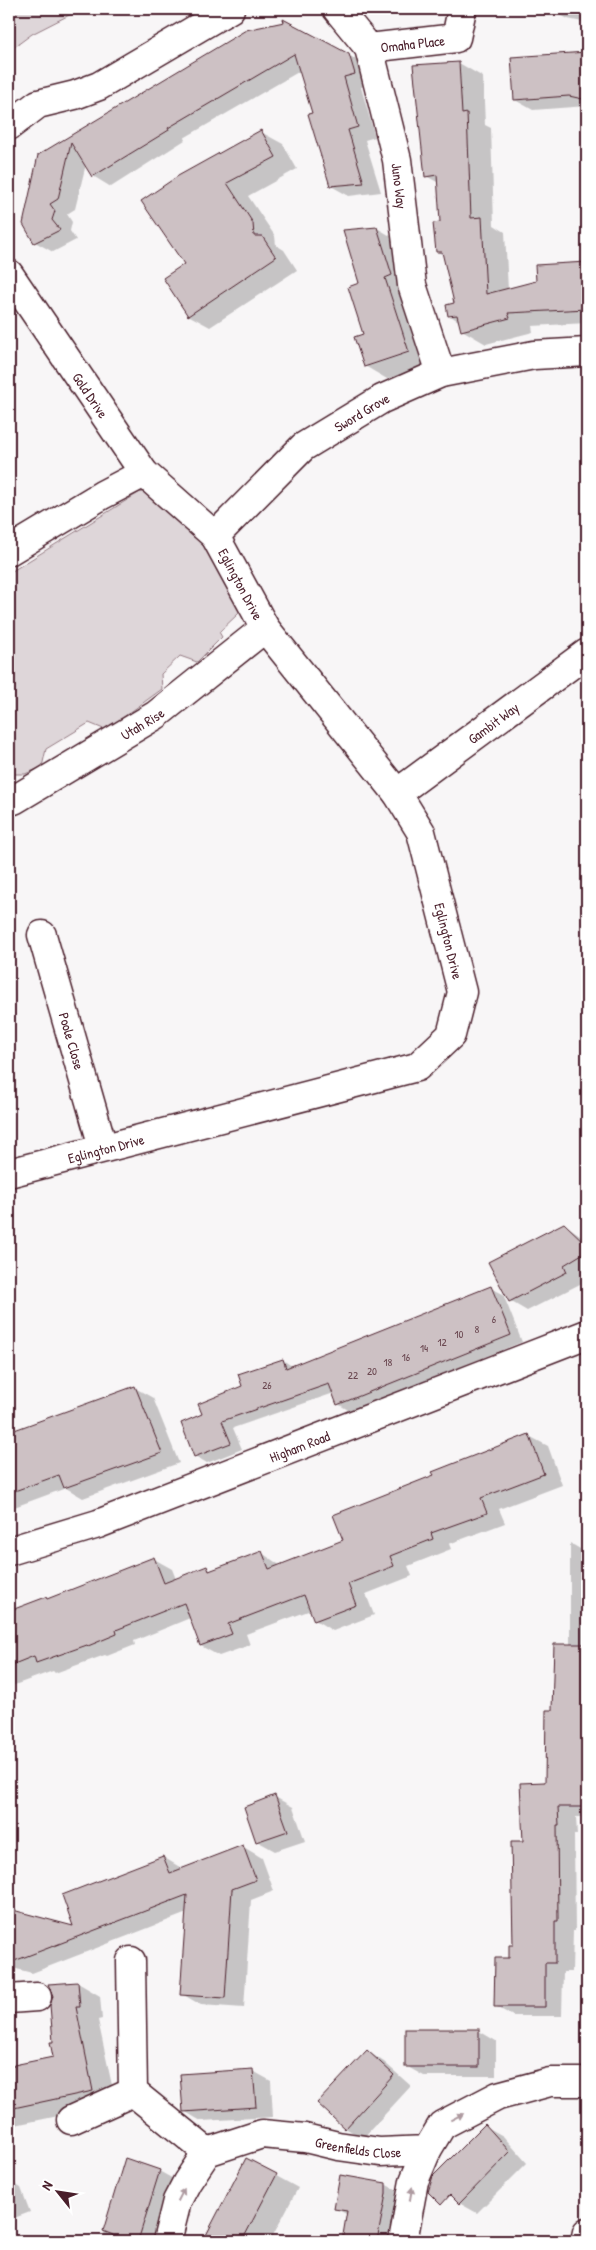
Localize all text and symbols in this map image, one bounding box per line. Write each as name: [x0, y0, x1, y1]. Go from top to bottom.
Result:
street label: Omaha Place: [380, 30, 446, 56]
street label: Juno Way: [388, 162, 412, 210]
street label: Gold Drive: [69, 368, 113, 422]
street label: Sword Grove: [330, 387, 392, 436]
street label: Eglington Drive: [213, 545, 268, 624]
street label: Gambit Way: [463, 697, 523, 748]
street label: Utah Rise: [117, 703, 168, 744]
street label: Eglington Drive: [429, 901, 468, 982]
street label: Poole Close: [55, 1010, 90, 1072]
street label: Eglington Drive: [66, 1129, 146, 1167]
house number: 6: [492, 1312, 497, 1326]
house number: 8: [475, 1322, 480, 1336]
house number: 10: [455, 1327, 464, 1341]
house number: 12: [437, 1335, 447, 1349]
house number: 14: [420, 1341, 428, 1355]
house number: 16: [402, 1350, 411, 1364]
house number: 18: [384, 1355, 393, 1369]
house number: 20: [367, 1364, 377, 1378]
house number: 22: [348, 1368, 358, 1382]
house number: 26: [262, 1378, 272, 1392]
street label: Higham Road: [266, 1425, 333, 1466]
one-way arrow: [449, 2113, 464, 2121]
street label: Greenfields Close: [313, 2131, 402, 2162]
north arrow: [32, 2168, 82, 2218]
text: N: [36, 2177, 57, 2193]
one-way arrow: [408, 2186, 416, 2202]
one-way arrow: [177, 2188, 185, 2202]

